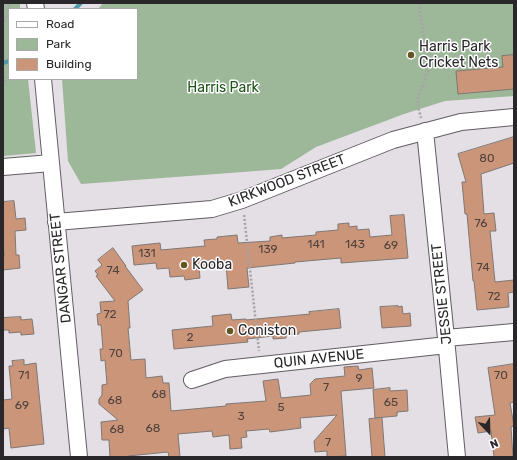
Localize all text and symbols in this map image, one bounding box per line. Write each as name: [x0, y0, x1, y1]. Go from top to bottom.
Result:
legend: [8, 8, 138, 80]
text: Road: [46, 17, 74, 31]
text: Park: [46, 37, 71, 51]
place label: Harris Park Cricket Nets: [419, 39, 498, 72]
marker: Harris Park Cricket Nets: [406, 50, 416, 60]
text: Building: [46, 57, 92, 71]
park label: Harris Park: [187, 80, 259, 96]
street label: KIRKWOOD STREET: [226, 151, 348, 211]
house number: 80: [479, 152, 495, 166]
street label: DANGAR STREET: [47, 212, 75, 324]
house number: 76: [474, 217, 488, 231]
house number: 141: [307, 238, 325, 252]
house number: 143: [345, 238, 365, 252]
house number: 69: [384, 239, 398, 253]
house number: 139: [258, 243, 278, 257]
street label: JESSIE STREET: [428, 243, 456, 345]
house number: 131: [138, 247, 156, 261]
place label: Kooba: [192, 257, 232, 273]
marker: Kooba: [179, 260, 189, 270]
house number: 74: [476, 261, 490, 275]
house number: 74: [106, 264, 120, 278]
house number: 72: [487, 290, 501, 304]
house number: 72: [103, 308, 117, 322]
place label: Coniston: [238, 323, 296, 339]
marker: Coniston: [225, 326, 235, 336]
house number: 2: [186, 331, 194, 345]
street label: QUIN AVENUE: [273, 346, 365, 372]
house number: 70: [109, 347, 123, 361]
house number: 71: [18, 369, 30, 383]
house number: 70: [494, 369, 508, 383]
house number: 9: [355, 372, 363, 386]
house number: 7: [323, 381, 329, 395]
house number: 68: [152, 388, 166, 402]
house number: 68: [108, 394, 122, 408]
house number: 65: [384, 396, 398, 410]
house number: 69: [15, 399, 29, 413]
house number: 5: [277, 401, 285, 415]
house number: 3: [237, 410, 245, 424]
north arrow: [469, 412, 509, 452]
house number: 68: [146, 422, 160, 436]
house number: 68: [110, 423, 124, 437]
house number: 7: [325, 436, 331, 450]
text: N: [488, 436, 500, 451]

